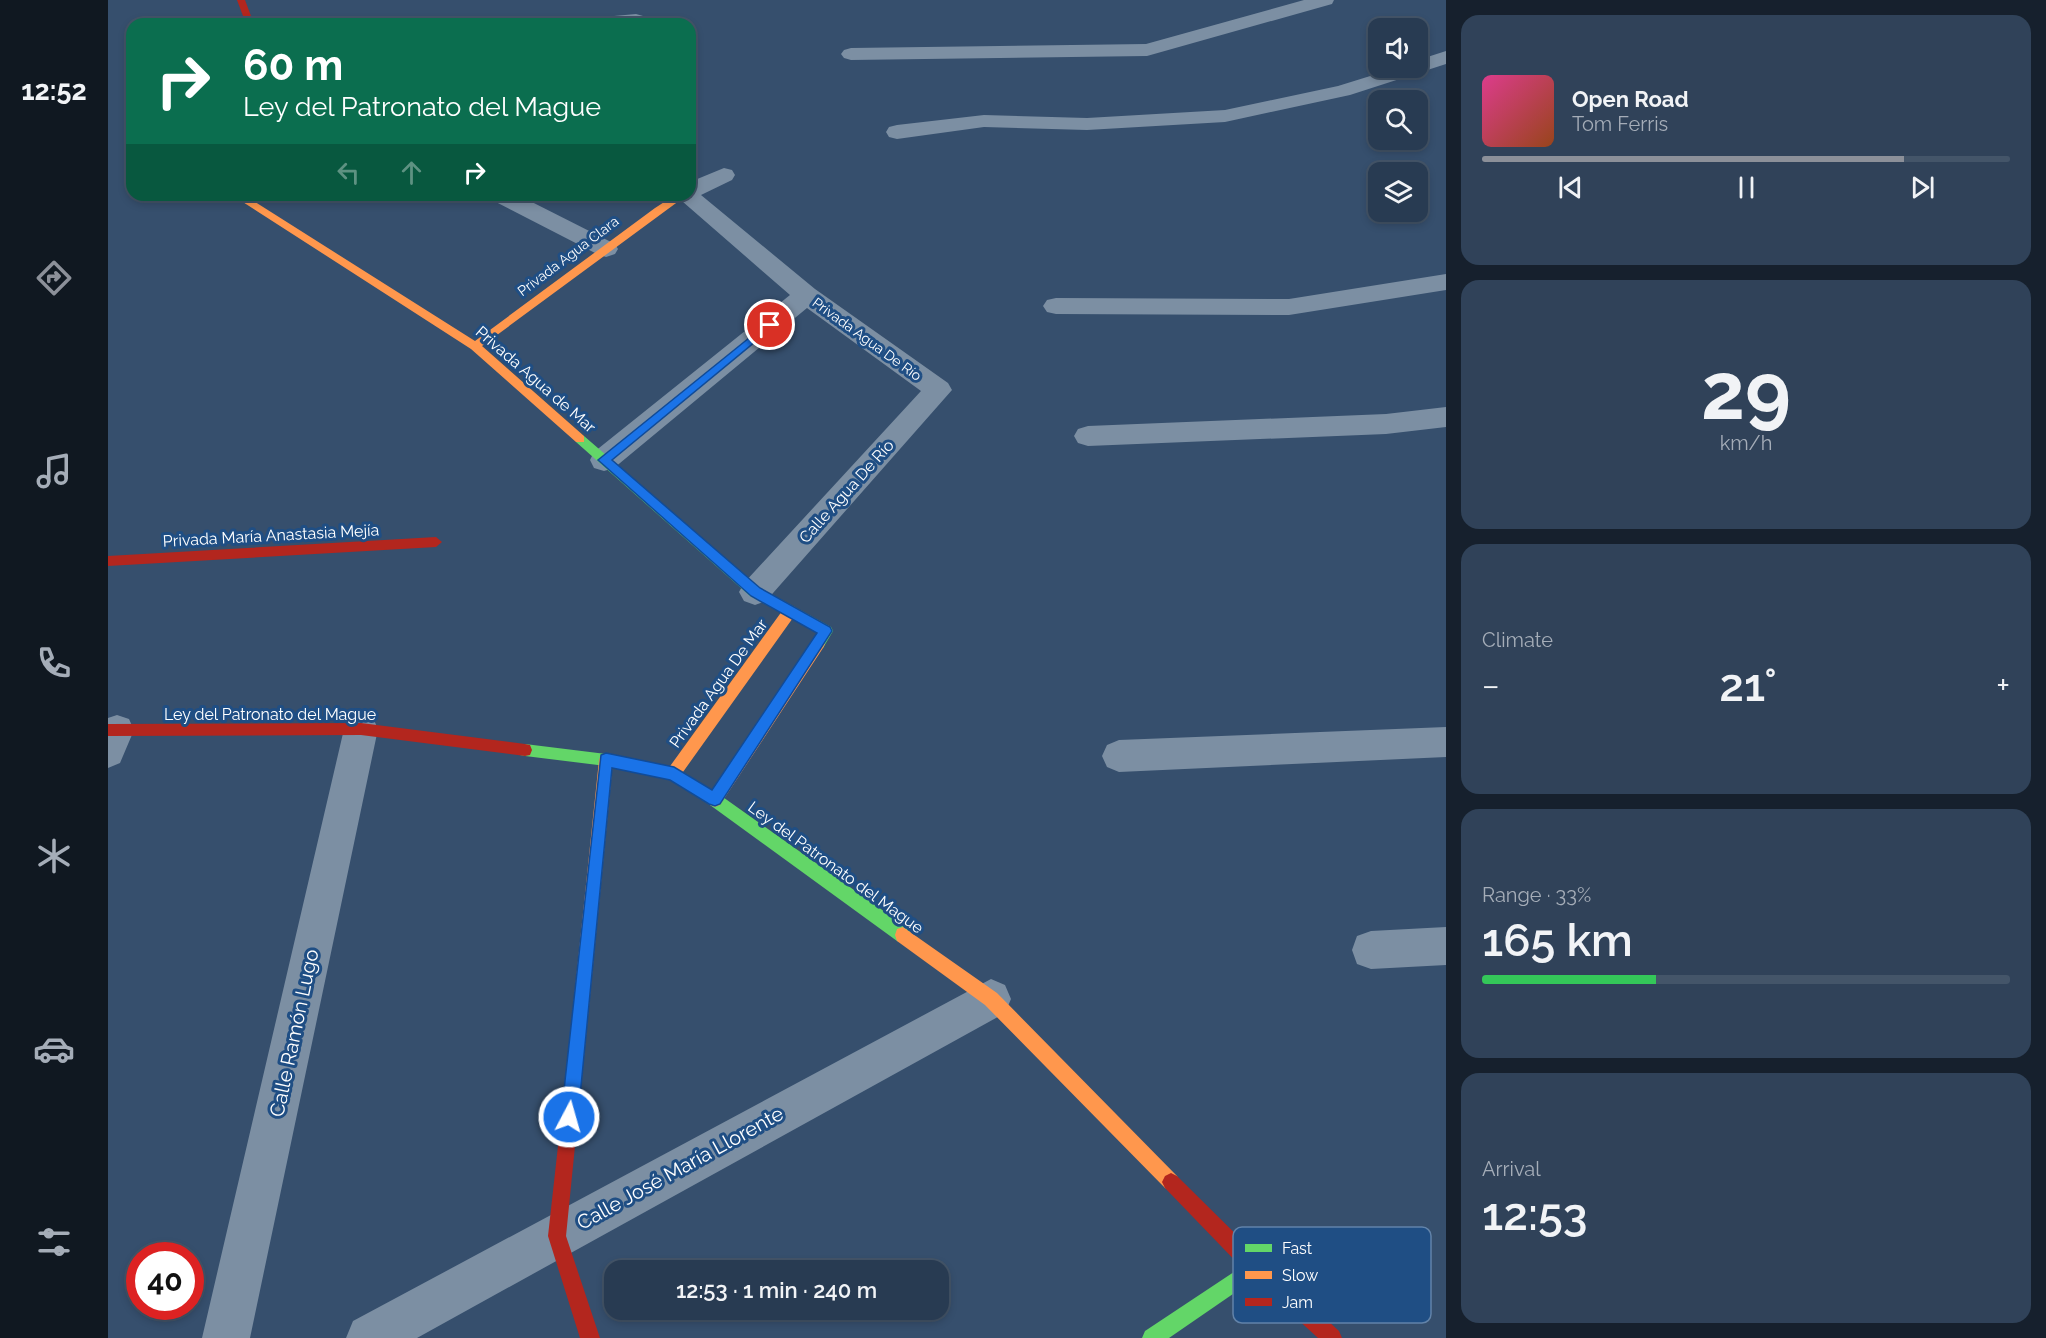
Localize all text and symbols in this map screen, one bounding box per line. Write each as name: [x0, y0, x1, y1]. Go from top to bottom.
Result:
map controls: [1368, 18, 1428, 222]
button: sound: [1368, 18, 1428, 78]
text: 60 m: [243, 41, 343, 90]
icon: right: [144, 42, 222, 120]
text: 12:52: [21, 75, 87, 106]
text: Open Road: [1572, 86, 1689, 112]
button: search: [1368, 90, 1428, 150]
text: Ley del Patronato del Mague: [243, 91, 601, 122]
text: Tom Ferris: [1572, 112, 1668, 136]
icon: left: [332, 156, 365, 189]
icon: ahead: [395, 156, 428, 189]
icon: right: [458, 156, 491, 189]
button: layers: [1368, 162, 1428, 222]
icon: previous: [1554, 171, 1587, 204]
icon: pause: [1730, 171, 1763, 204]
icon: next: [1906, 171, 1939, 204]
street label: Privada Agua Clara: [514, 213, 622, 299]
icon: directions: [33, 257, 75, 299]
street label: Privada Agua De Río: [809, 294, 925, 384]
pin: [744, 299, 795, 350]
icon: arrive: [753, 308, 786, 341]
street label: Privada Agua de Mar: [472, 322, 600, 437]
text: 29: [1701, 346, 1791, 437]
text: km/h: [1720, 431, 1772, 455]
street label: Calle Agua De Río: [795, 436, 898, 547]
icon: music: [33, 450, 75, 492]
street label: Privada María Anastasia Mejía: [162, 520, 380, 551]
street label: Privada Agua De Mar: [665, 615, 772, 751]
text: Climate: [1482, 628, 1553, 652]
icon: phone: [33, 642, 75, 684]
text: 21°: [1719, 659, 1777, 712]
text: −: [1482, 666, 1500, 705]
text: +: [1996, 666, 2010, 705]
street label: Ley del Patronato del Mague: [164, 705, 376, 724]
street label: Ley del Patronato del Mague: [744, 797, 927, 937]
icon: climate: [33, 835, 75, 877]
text: Range · 33%: [1482, 883, 1591, 907]
text: 165 km: [1482, 914, 1633, 967]
street label: Calle Ramón Lugo: [264, 947, 324, 1119]
icon: car: [33, 1028, 75, 1070]
position arrow: [537, 1085, 601, 1149]
street label: Calle José María Llorente: [572, 1101, 788, 1235]
text: Arrival: [1482, 1157, 1541, 1181]
text: 12:53: [1482, 1188, 1587, 1241]
icon: filters: [33, 1221, 75, 1263]
legend: [1233, 1227, 1431, 1323]
text: Fast: [1282, 1239, 1313, 1258]
speed limit sign: 40: [126, 1242, 204, 1320]
text: Slow: [1282, 1266, 1318, 1285]
text: 12:53 · 1 min · 240 m: [676, 1277, 877, 1303]
text: Jam: [1282, 1293, 1313, 1312]

